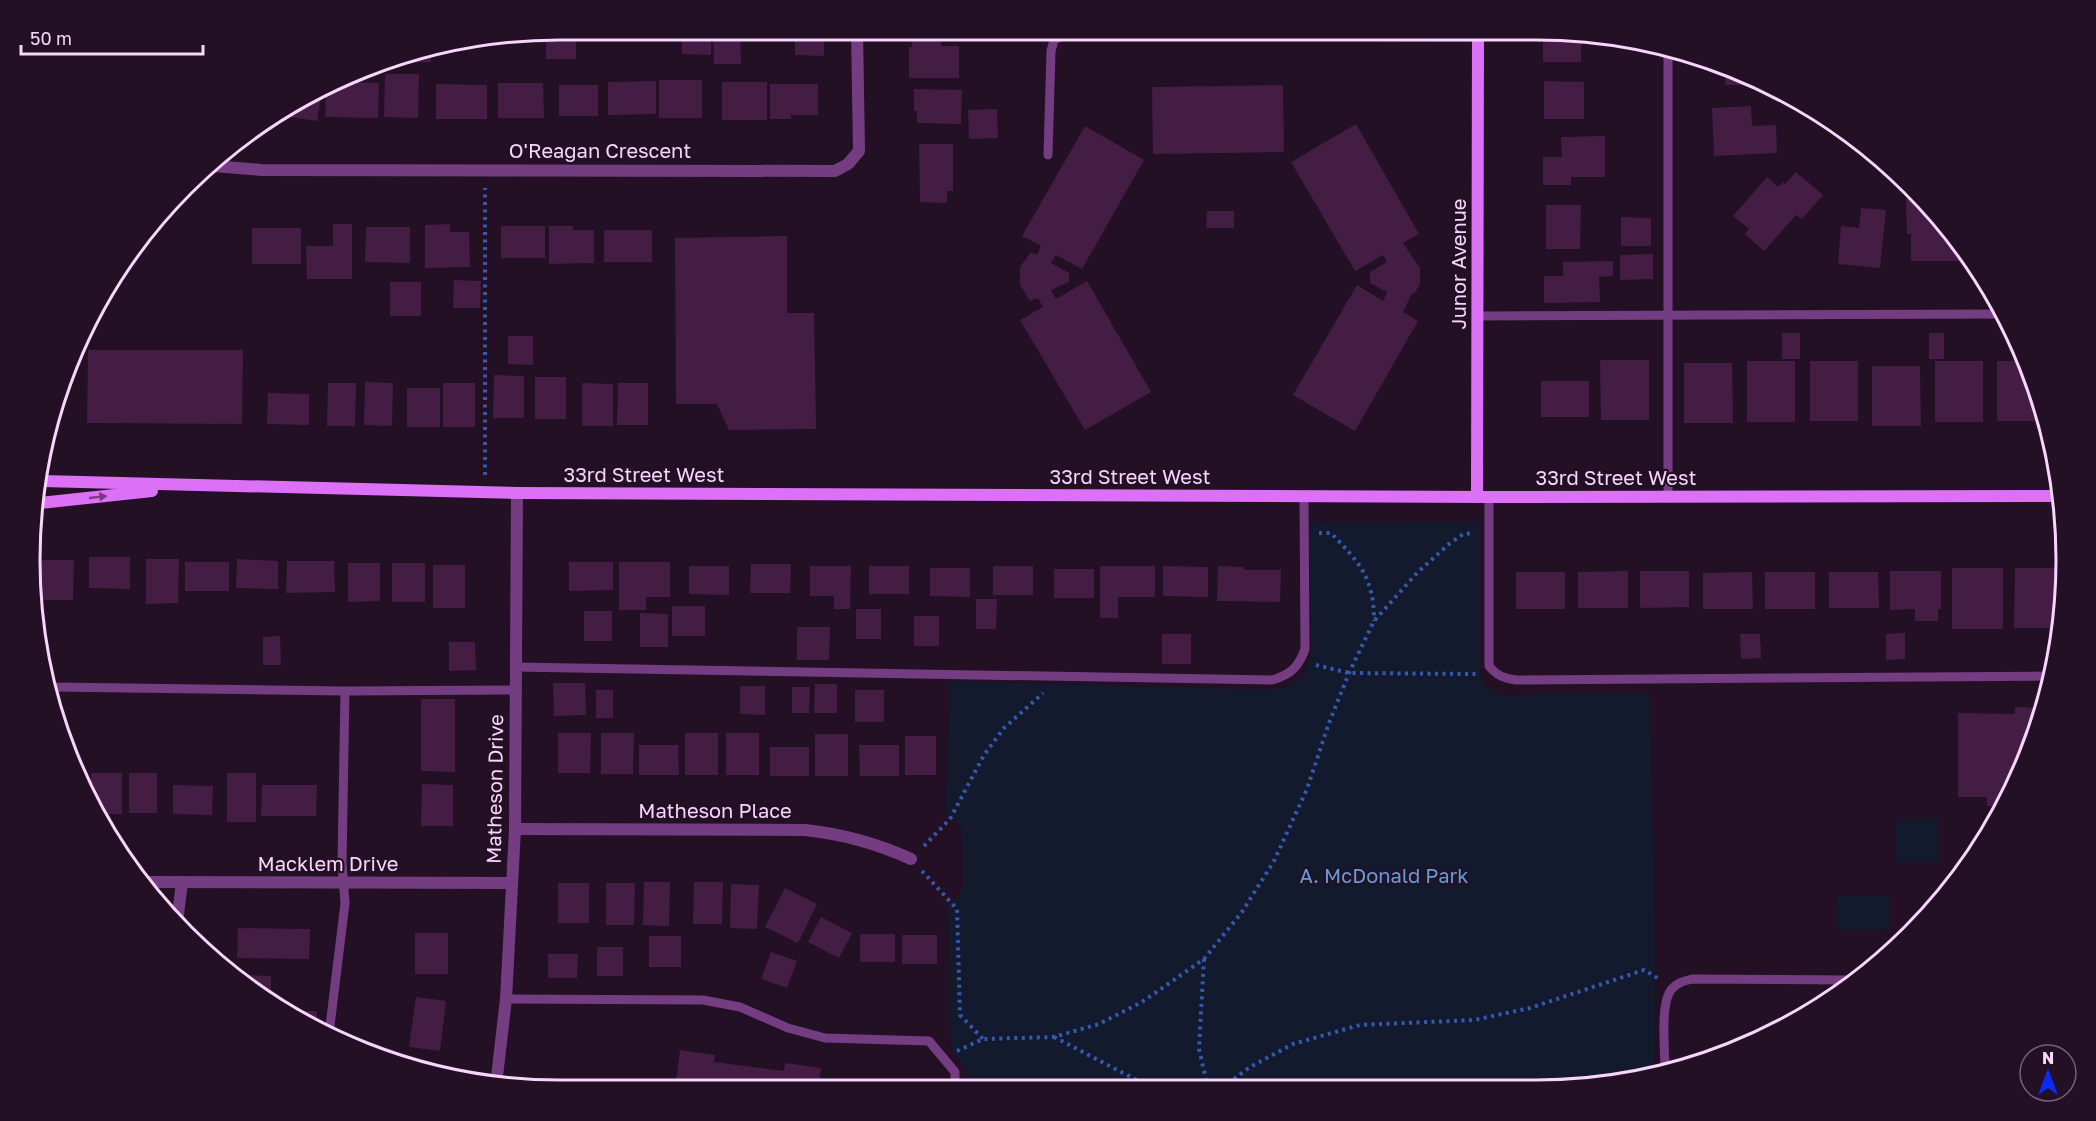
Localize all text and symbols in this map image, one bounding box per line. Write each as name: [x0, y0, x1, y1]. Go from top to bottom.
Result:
scale bar: [21, 18, 202, 56]
text: 50 m: [30, 27, 72, 49]
street label: O'Reagan Crescent: [509, 138, 691, 162]
street label: Junor Avenue: [1446, 199, 1470, 329]
street label: 33rd Street West: [563, 462, 725, 486]
street label: 33rd Street West: [1049, 464, 1211, 488]
street label: 33rd Street West: [1535, 465, 1697, 489]
one-way arrow: [89, 492, 108, 502]
street label: Matheson Drive: [481, 714, 507, 864]
street label: Matheson Place: [638, 798, 792, 822]
street label: Macklem Drive: [258, 851, 398, 875]
park label: A. McDonald Park: [1299, 863, 1469, 887]
north arrow: [2018, 1043, 2078, 1103]
text: N: [2042, 1048, 2054, 1068]

